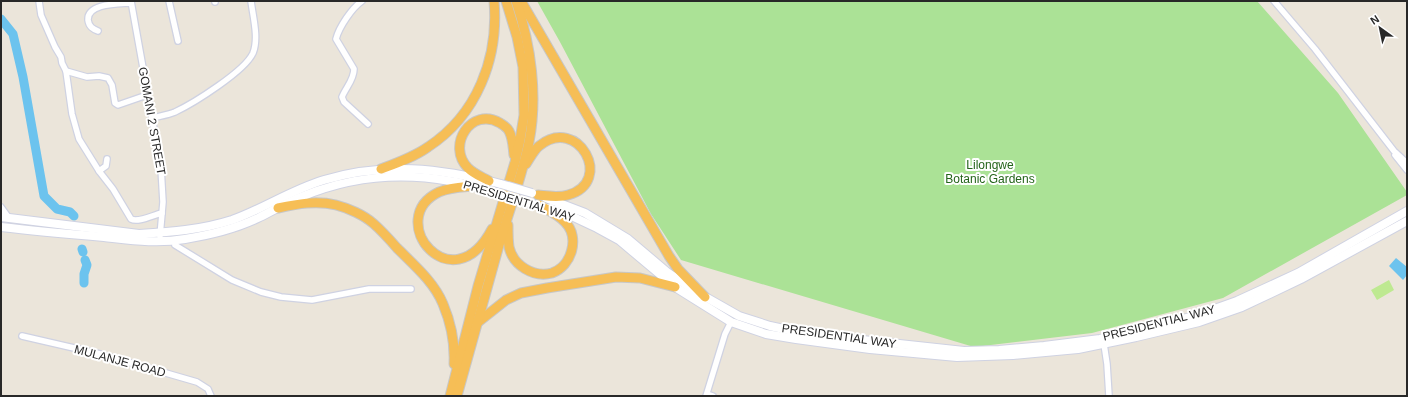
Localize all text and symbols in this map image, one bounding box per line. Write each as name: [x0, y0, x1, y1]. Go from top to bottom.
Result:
north arrow: [1360, 8, 1400, 48]
text: N: [1368, 12, 1381, 27]
street label: GOMANI 2 STREET: [136, 66, 169, 177]
park label: Lilongwe Botanic Gardens: [945, 158, 1035, 186]
street label: PRESIDENTIAL WAY: [462, 177, 576, 225]
street label: PRESIDENTIAL WAY: [1101, 302, 1217, 344]
street label: PRESIDENTIAL WAY: [781, 321, 897, 351]
street label: MULANJE ROAD: [73, 342, 168, 380]

